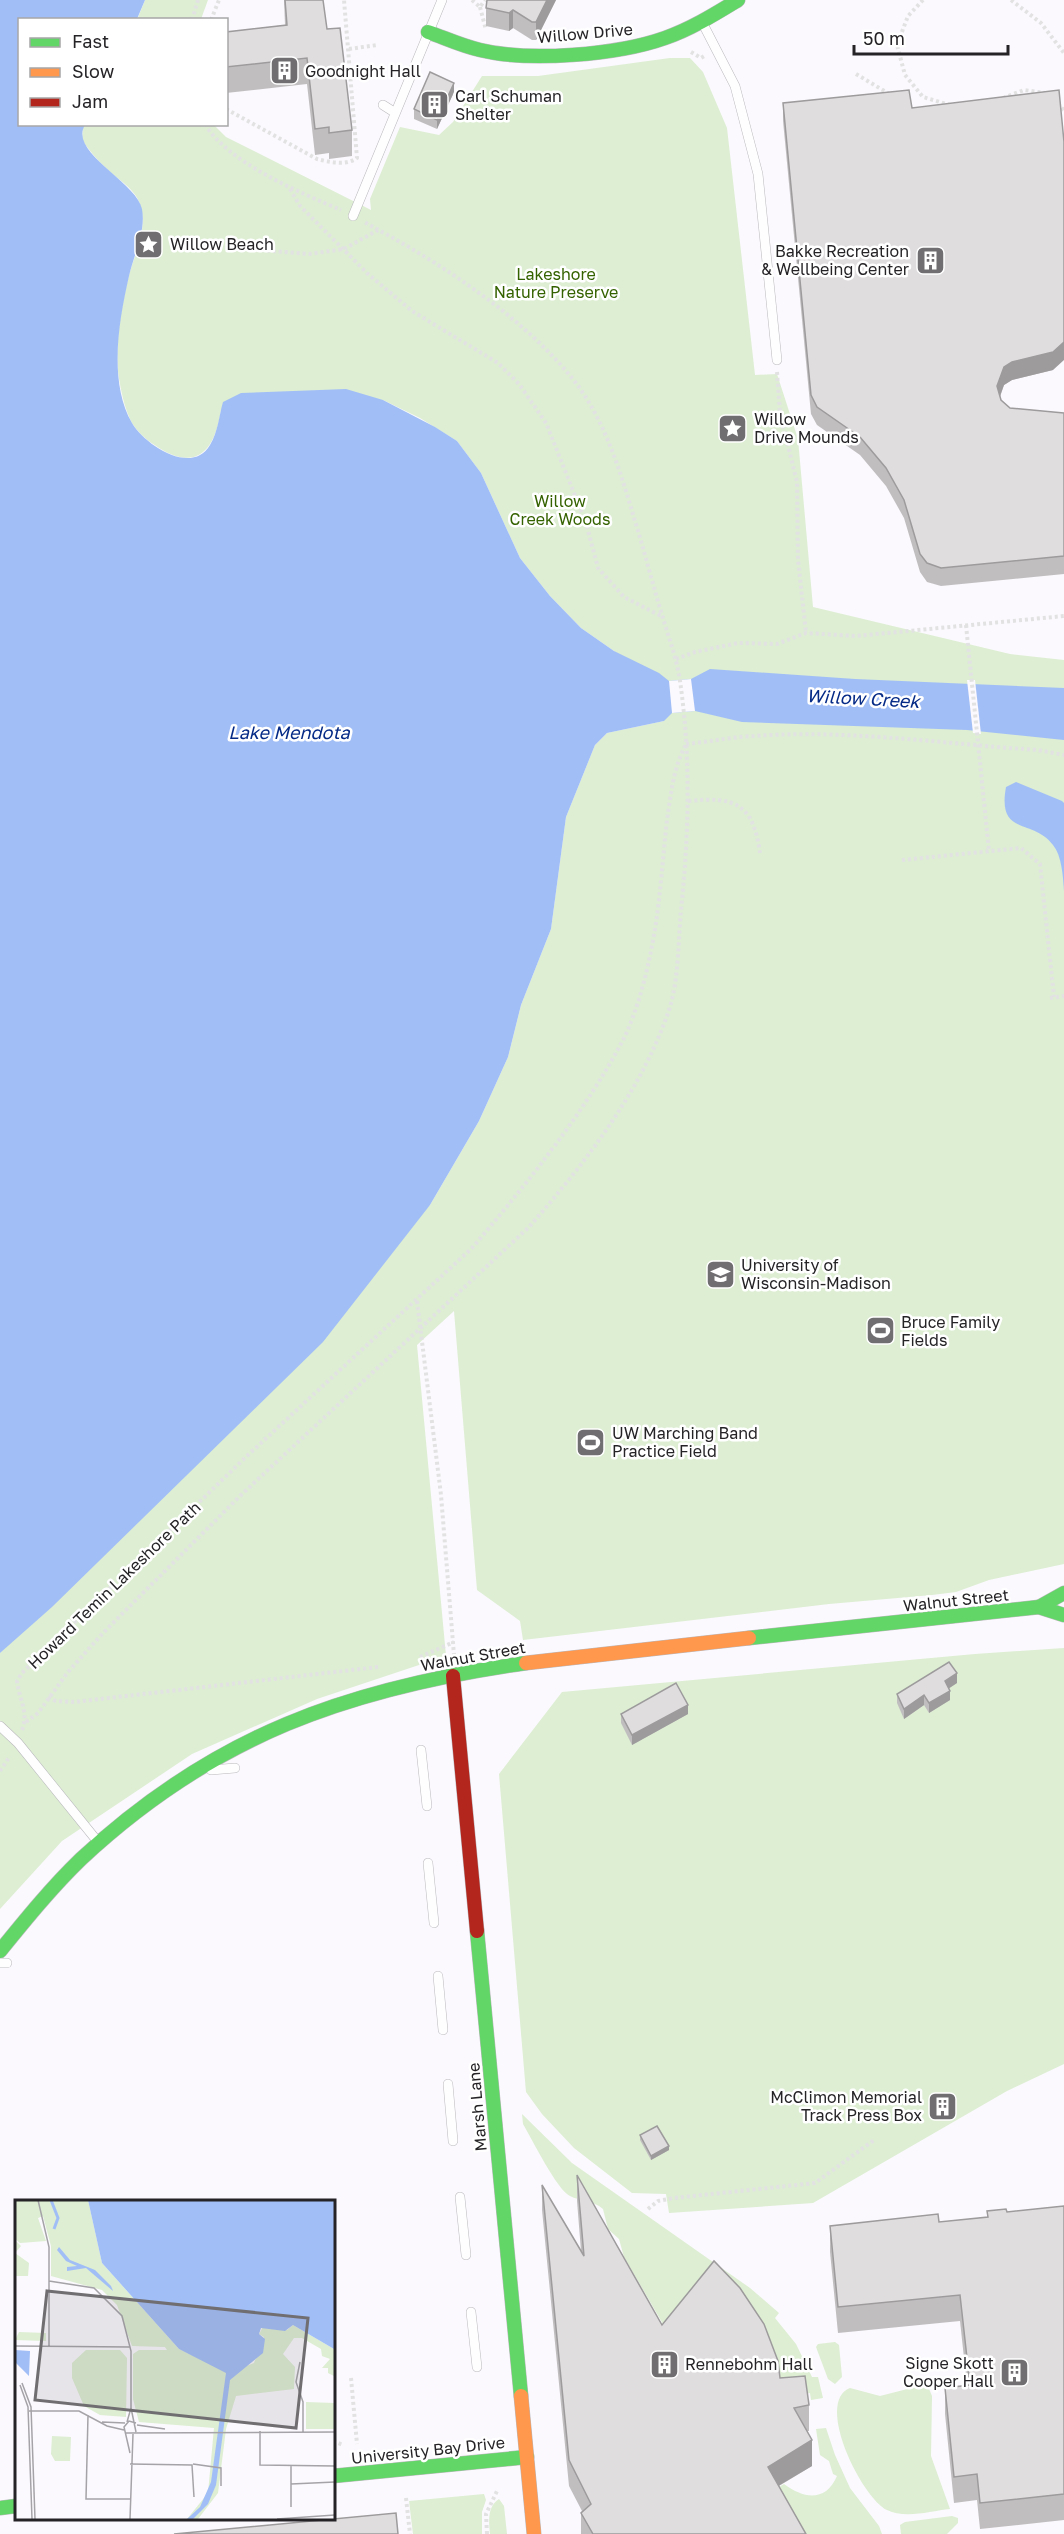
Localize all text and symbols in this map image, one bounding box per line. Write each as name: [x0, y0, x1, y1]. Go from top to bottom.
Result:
legend: [18, 18, 228, 126]
scale bar: [854, 18, 1008, 56]
street label: Willow Drive: [536, 19, 634, 47]
text: 50 m: [863, 27, 905, 49]
text: Fast: [72, 30, 109, 52]
building icon: Goodnight Hall: [268, 55, 300, 87]
text: Slow: [72, 60, 115, 82]
place label: Goodnight Hall: [305, 61, 421, 81]
place label: Carl Schuman Shelter: [455, 86, 562, 124]
building icon: Carl Schuman Shelter: [418, 89, 450, 121]
text: Jam: [72, 90, 108, 112]
place icon: Willow Beach: [133, 228, 165, 260]
place label: Willow Beach: [170, 234, 274, 254]
place label: Bakke Recreation & Wellbeing Center: [761, 241, 909, 279]
building icon: Bakke Recreation & Wellbeing Center: [914, 244, 946, 276]
park label: Lakeshore Nature Preserve: [494, 264, 618, 302]
place label: Willow Drive Mounds: [754, 409, 859, 447]
place icon: Willow Drive Mounds: [717, 412, 749, 444]
park label: Willow Creek Woods: [510, 491, 610, 529]
water label: Willow Creek: [806, 684, 922, 712]
water label: Lake Mendota: [228, 721, 351, 743]
place label: University of Wisconsin-Madison: [741, 1255, 891, 1293]
school or university icon: University of Wisconsin-Madison: [704, 1258, 736, 1290]
place label: Bruce Family Fields: [901, 1312, 1000, 1350]
sports icon: Bruce Family Fields: [864, 1315, 896, 1347]
place label: UW Marching Band Practice Field: [612, 1423, 758, 1461]
sports icon: UW Marching Band Practice Field: [575, 1426, 607, 1458]
street label: Howard Temin Lakeshore Path: [24, 1497, 204, 1673]
street label: Walnut Street: [902, 1585, 1010, 1615]
street label: Walnut Street: [419, 1637, 527, 1675]
street label: Marsh Lane: [463, 2062, 491, 2152]
place label: McClimon Memorial Track Press Box: [770, 2087, 922, 2125]
building icon: McClimon Memorial Track Press Box: [927, 2090, 959, 2122]
inset map: [15, 2200, 334, 2519]
building icon: Rennebohm Hall: [648, 2348, 680, 2380]
place label: Signe Skott Cooper Hall: [903, 2353, 994, 2391]
place label: Rennebohm Hall: [685, 2354, 813, 2374]
building icon: Signe Skott Cooper Hall: [999, 2356, 1031, 2388]
street label: University Bay Drive: [350, 2432, 506, 2468]

